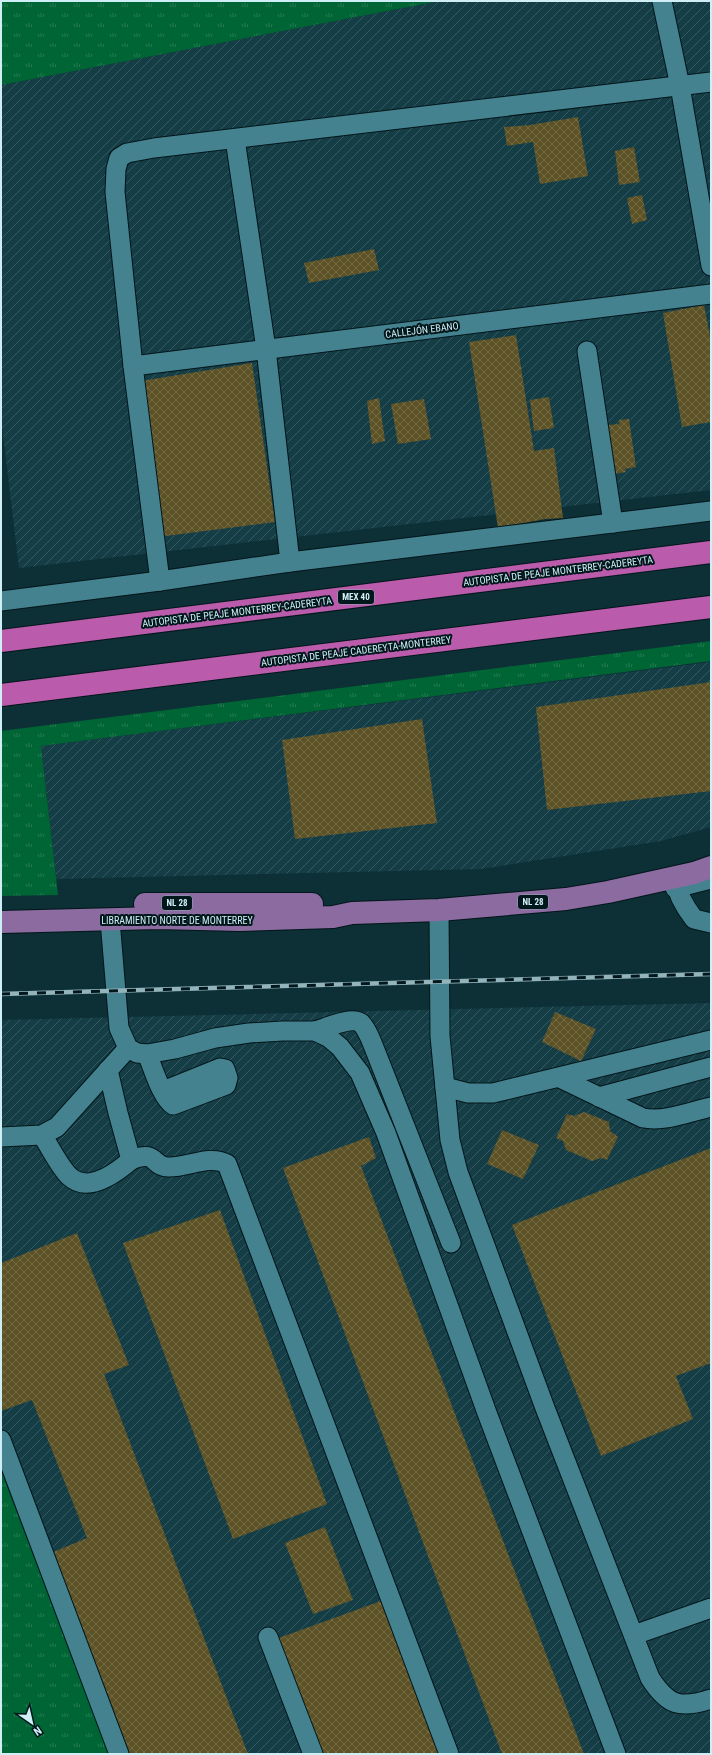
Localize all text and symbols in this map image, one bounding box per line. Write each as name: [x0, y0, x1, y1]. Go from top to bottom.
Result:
street label: CALLEJÓN EBANO: [385, 319, 459, 340]
street label: AUTOPISTA DE PEAJE MONTERREY-CADEREYTA: [463, 554, 654, 588]
road number: MEX 40: [338, 590, 374, 604]
street label: AUTOPISTA DE PEAJE MONTERREY-CADEREYTA: [142, 595, 333, 629]
street label: AUTOPISTA DE PEAJE CADEREYTA-MONTERREY: [260, 634, 452, 668]
road number: NL 28: [518, 895, 548, 909]
road number: NL 28: [162, 896, 192, 910]
street label: LIBRAMIENTO NORTE DE MONTERREY: [101, 915, 253, 926]
north arrow: [12, 1703, 52, 1743]
text: N: [31, 1724, 44, 1738]

